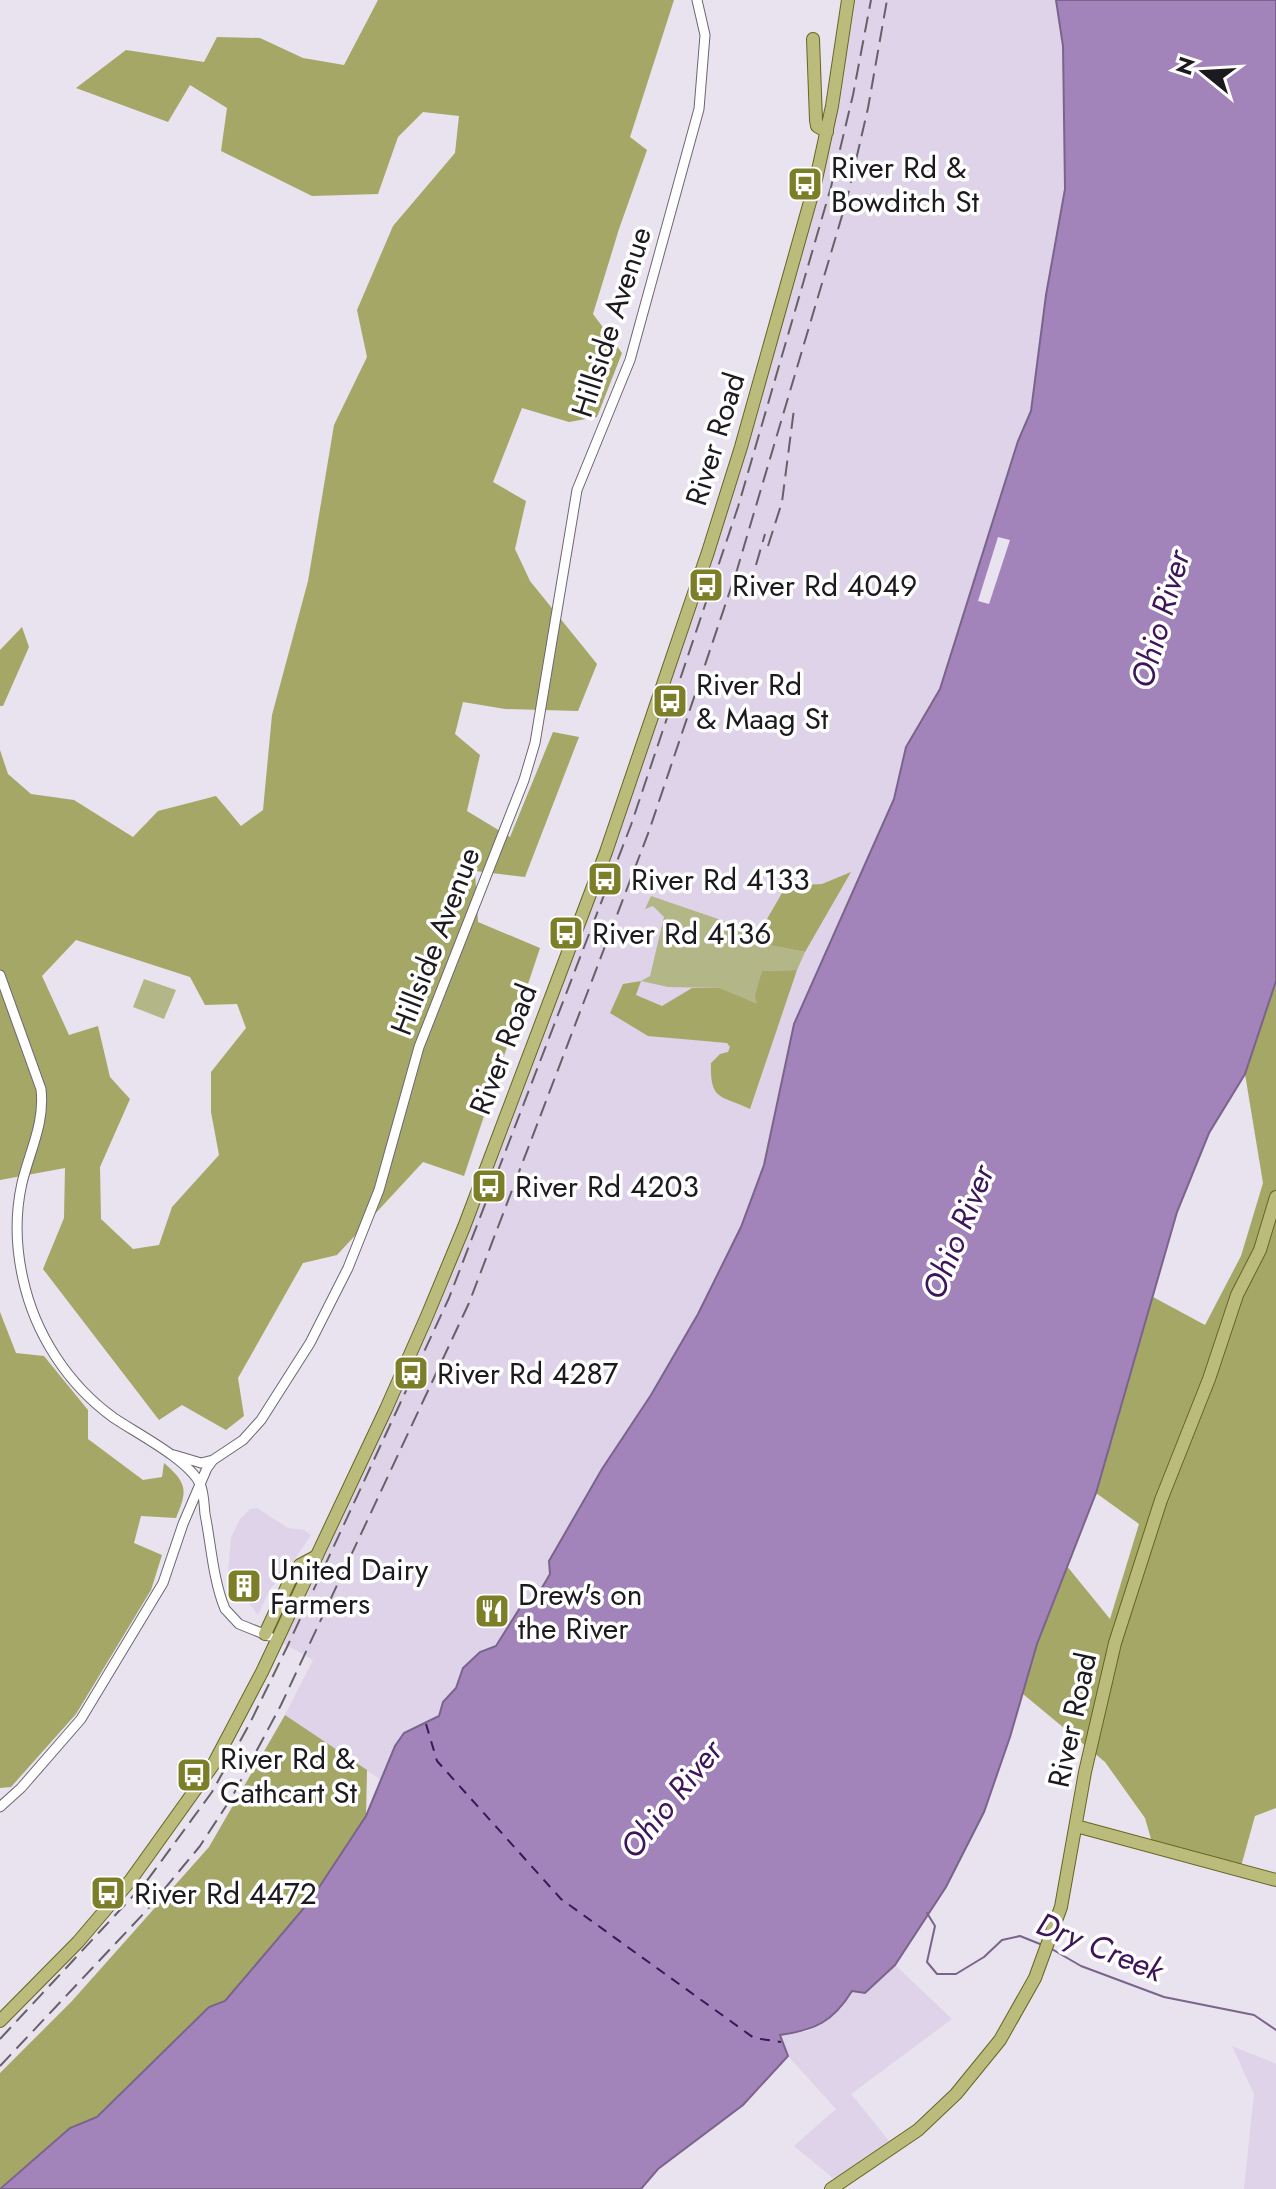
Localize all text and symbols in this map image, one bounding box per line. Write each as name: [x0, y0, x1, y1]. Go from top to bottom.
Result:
north arrow: [1164, 32, 1244, 112]
text: N: [1167, 53, 1203, 79]
place label: River Rd & Bowditch St: [831, 146, 980, 223]
bus stop icon: River Rd & Bowditch St: [786, 165, 824, 203]
street label: Hillside Avenue: [560, 221, 662, 423]
street label: River Road: [674, 367, 756, 511]
water label: Ohio River: [1118, 543, 1202, 693]
place label: River Rd 4049: [732, 564, 917, 607]
bus stop icon: River Rd 4049: [687, 566, 725, 604]
place label: River Rd & Maag St: [696, 663, 829, 740]
bus stop icon: River Rd & Maag St: [651, 682, 689, 720]
street label: Hillside Avenue: [379, 841, 491, 1041]
place label: River Rd 4133: [631, 858, 810, 901]
bus stop icon: River Rd 4133: [586, 860, 624, 898]
place label: River Rd 4136: [592, 912, 772, 955]
bus stop icon: River Rd 4136: [547, 914, 585, 952]
street label: River Road: [458, 977, 548, 1121]
water label: Ohio River: [910, 1156, 1007, 1306]
place label: River Rd 4203: [515, 1165, 699, 1208]
bus stop icon: River Rd 4203: [470, 1167, 508, 1205]
place label: River Rd 4287: [437, 1352, 618, 1395]
bus stop icon: River Rd 4287: [392, 1354, 430, 1392]
place label: United Dairy Farmers: [270, 1548, 429, 1625]
building icon: United Dairy Farmers: [225, 1567, 263, 1605]
place label: Drew's on the River: [518, 1573, 642, 1650]
restaurant icon: Drew's on the River: [473, 1592, 511, 1630]
street label: River Road: [1037, 1649, 1107, 1791]
water label: Ohio River: [609, 1728, 735, 1868]
place label: River Rd & Cathcart St: [220, 1737, 358, 1814]
bus stop icon: River Rd & Cathcart St: [175, 1756, 213, 1794]
place label: River Rd 4472: [134, 1872, 317, 1915]
bus stop icon: River Rd 4472: [89, 1874, 127, 1912]
water label: Dry Creek: [1030, 1901, 1172, 1994]

